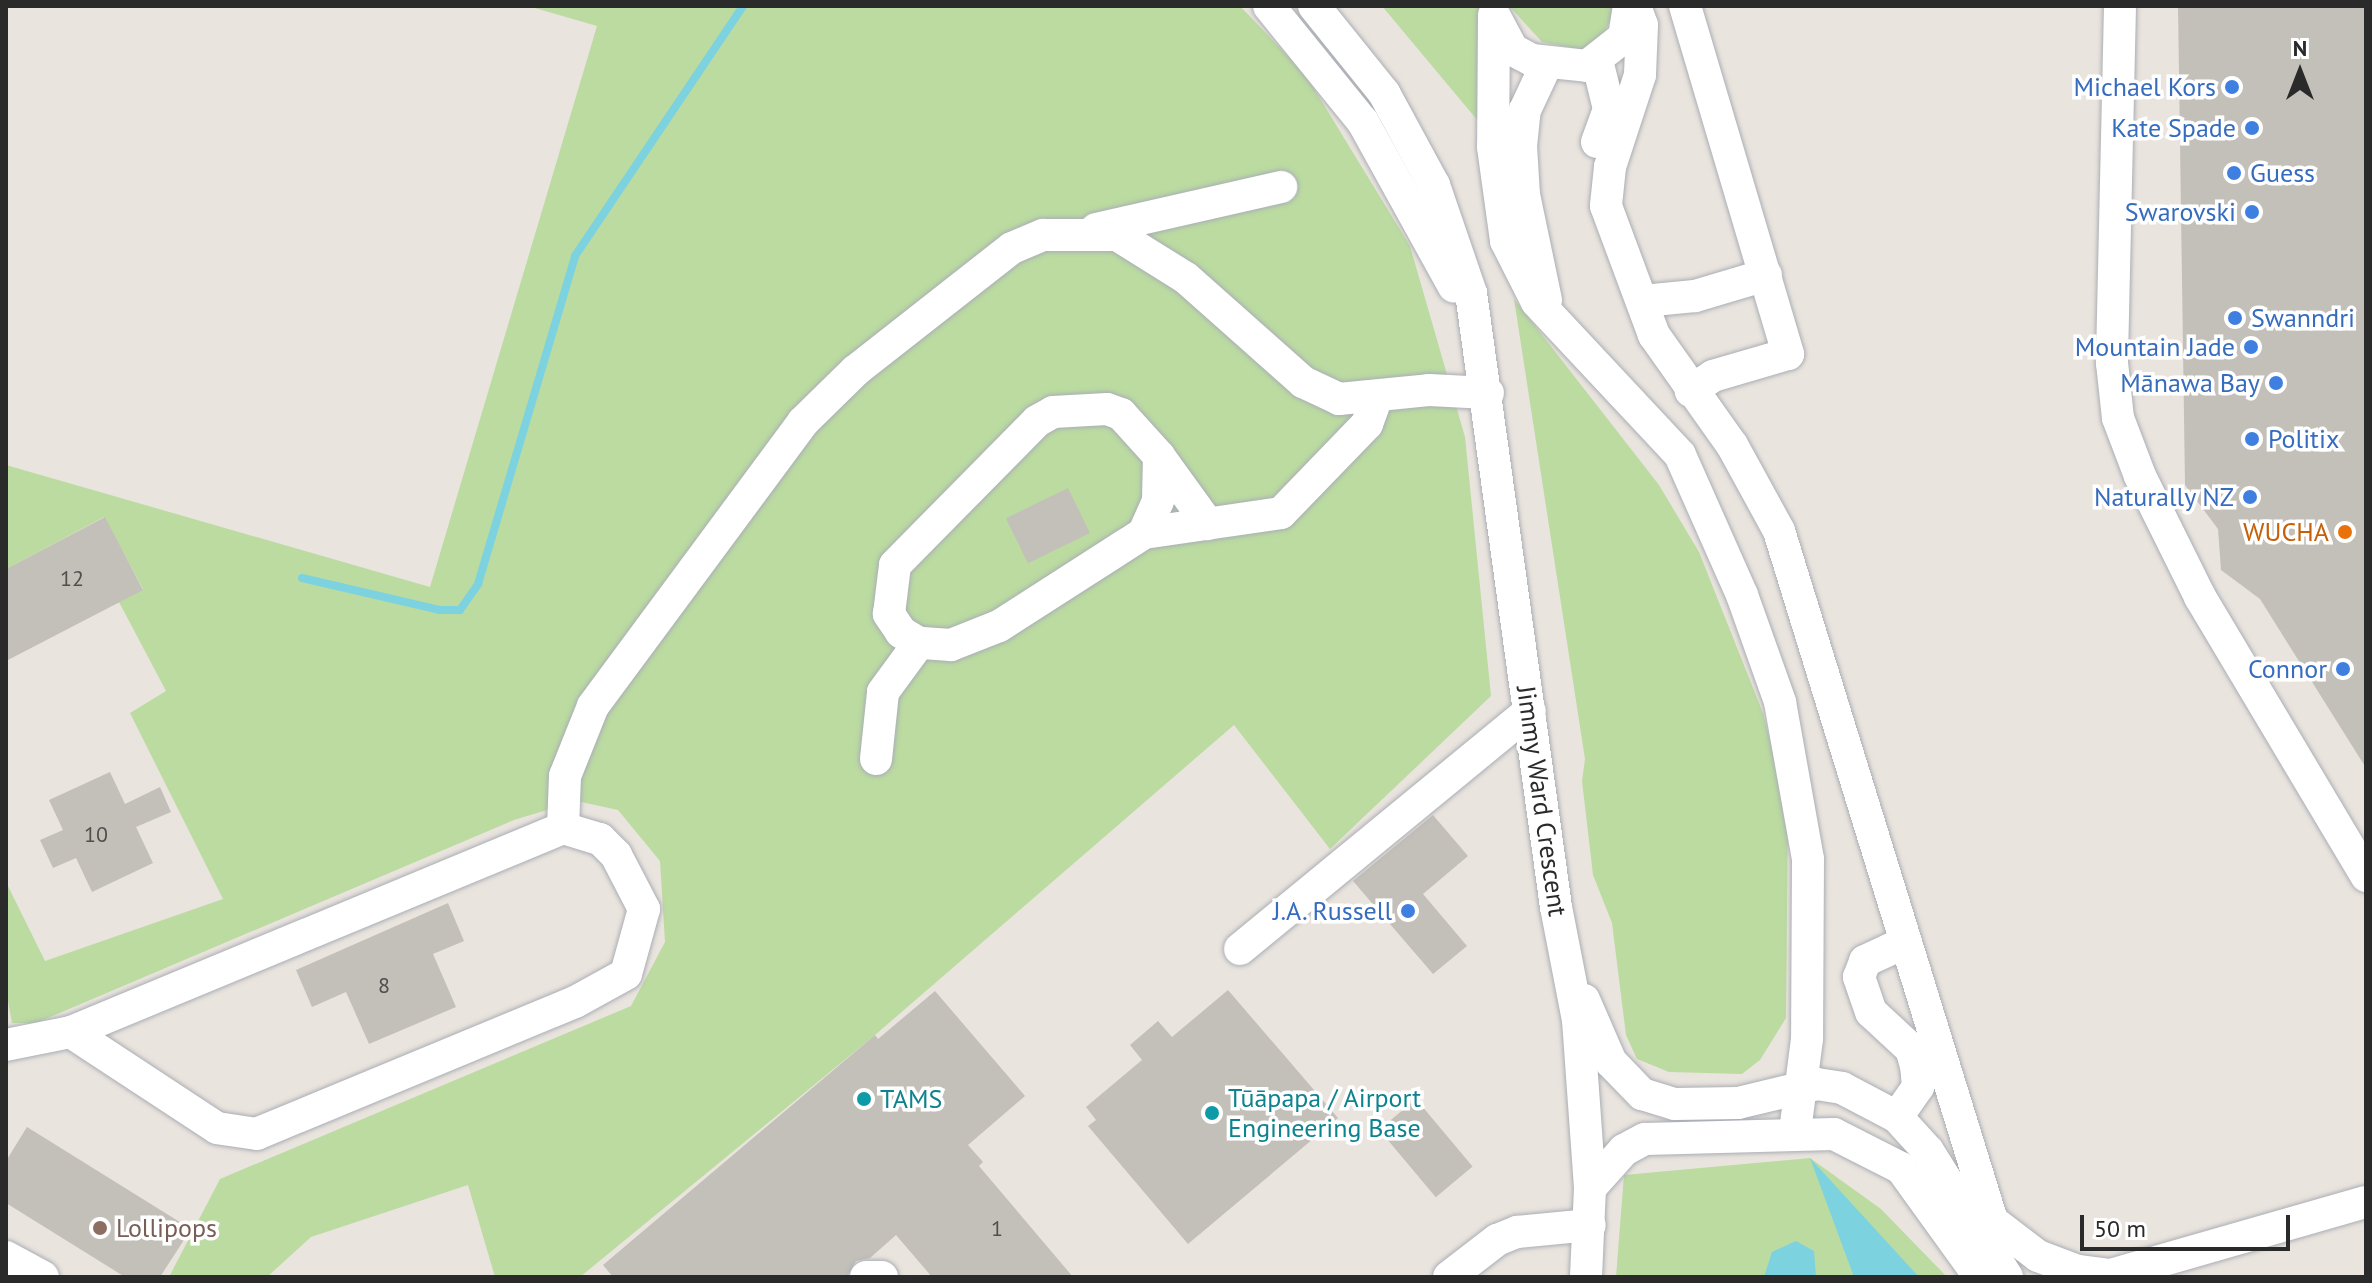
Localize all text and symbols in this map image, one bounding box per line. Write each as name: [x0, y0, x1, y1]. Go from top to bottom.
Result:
north arrow: [2260, 32, 2340, 112]
text: N: [2293, 34, 2307, 62]
place label: Michael Kors: [2074, 71, 2216, 103]
marker: Michael Kors: [2223, 78, 2241, 96]
place label: Kate Spade: [2111, 112, 2236, 144]
marker: Kate Spade: [2243, 119, 2261, 137]
place label: Guess: [2250, 157, 2315, 189]
marker: Guess: [2225, 164, 2243, 182]
place label: Swarovski: [2125, 196, 2236, 228]
marker: Swarovski: [2243, 203, 2261, 221]
place label: Swanndri: [2251, 302, 2355, 334]
marker: Swanndri: [2226, 309, 2244, 327]
place label: Mountain Jade: [2075, 331, 2235, 363]
marker: Mountain Jade: [2242, 338, 2260, 356]
place label: Mānawa Bay: [2120, 367, 2260, 399]
marker: Mānawa Bay: [2267, 374, 2285, 392]
place label: Politix: [2268, 423, 2339, 455]
marker: Politix: [2243, 430, 2261, 448]
place label: Naturally NZ: [2093, 481, 2234, 513]
marker: Naturally NZ: [2241, 488, 2259, 506]
place label: WUCHA: [2243, 516, 2329, 548]
marker: WUCHA: [2336, 523, 2354, 541]
house number: 12: [60, 566, 84, 592]
place label: Connor: [2248, 653, 2327, 685]
marker: Connor: [2334, 660, 2352, 678]
street label: Jimmy Ward Crescent: [1510, 683, 1574, 919]
house number: 10: [84, 822, 108, 848]
place label: J.A. Russell: [1271, 895, 1392, 927]
marker: J.A. Russell: [1399, 902, 1417, 920]
house number: 8: [378, 973, 390, 999]
place label: Tūāpapa / Airport Engineering Base: [1228, 1082, 1422, 1144]
place label: TAMS: [880, 1083, 942, 1115]
marker: TAMS: [855, 1090, 873, 1108]
marker: Tūāpapa / Airport Engineering Base: [1203, 1104, 1221, 1122]
scale bar: [2084, 1199, 2294, 1249]
place label: Lollipops: [116, 1212, 217, 1244]
text: 50 m: [2094, 1213, 2146, 1244]
house number: 1: [991, 1216, 1003, 1242]
marker: Lollipops: [91, 1219, 109, 1237]

